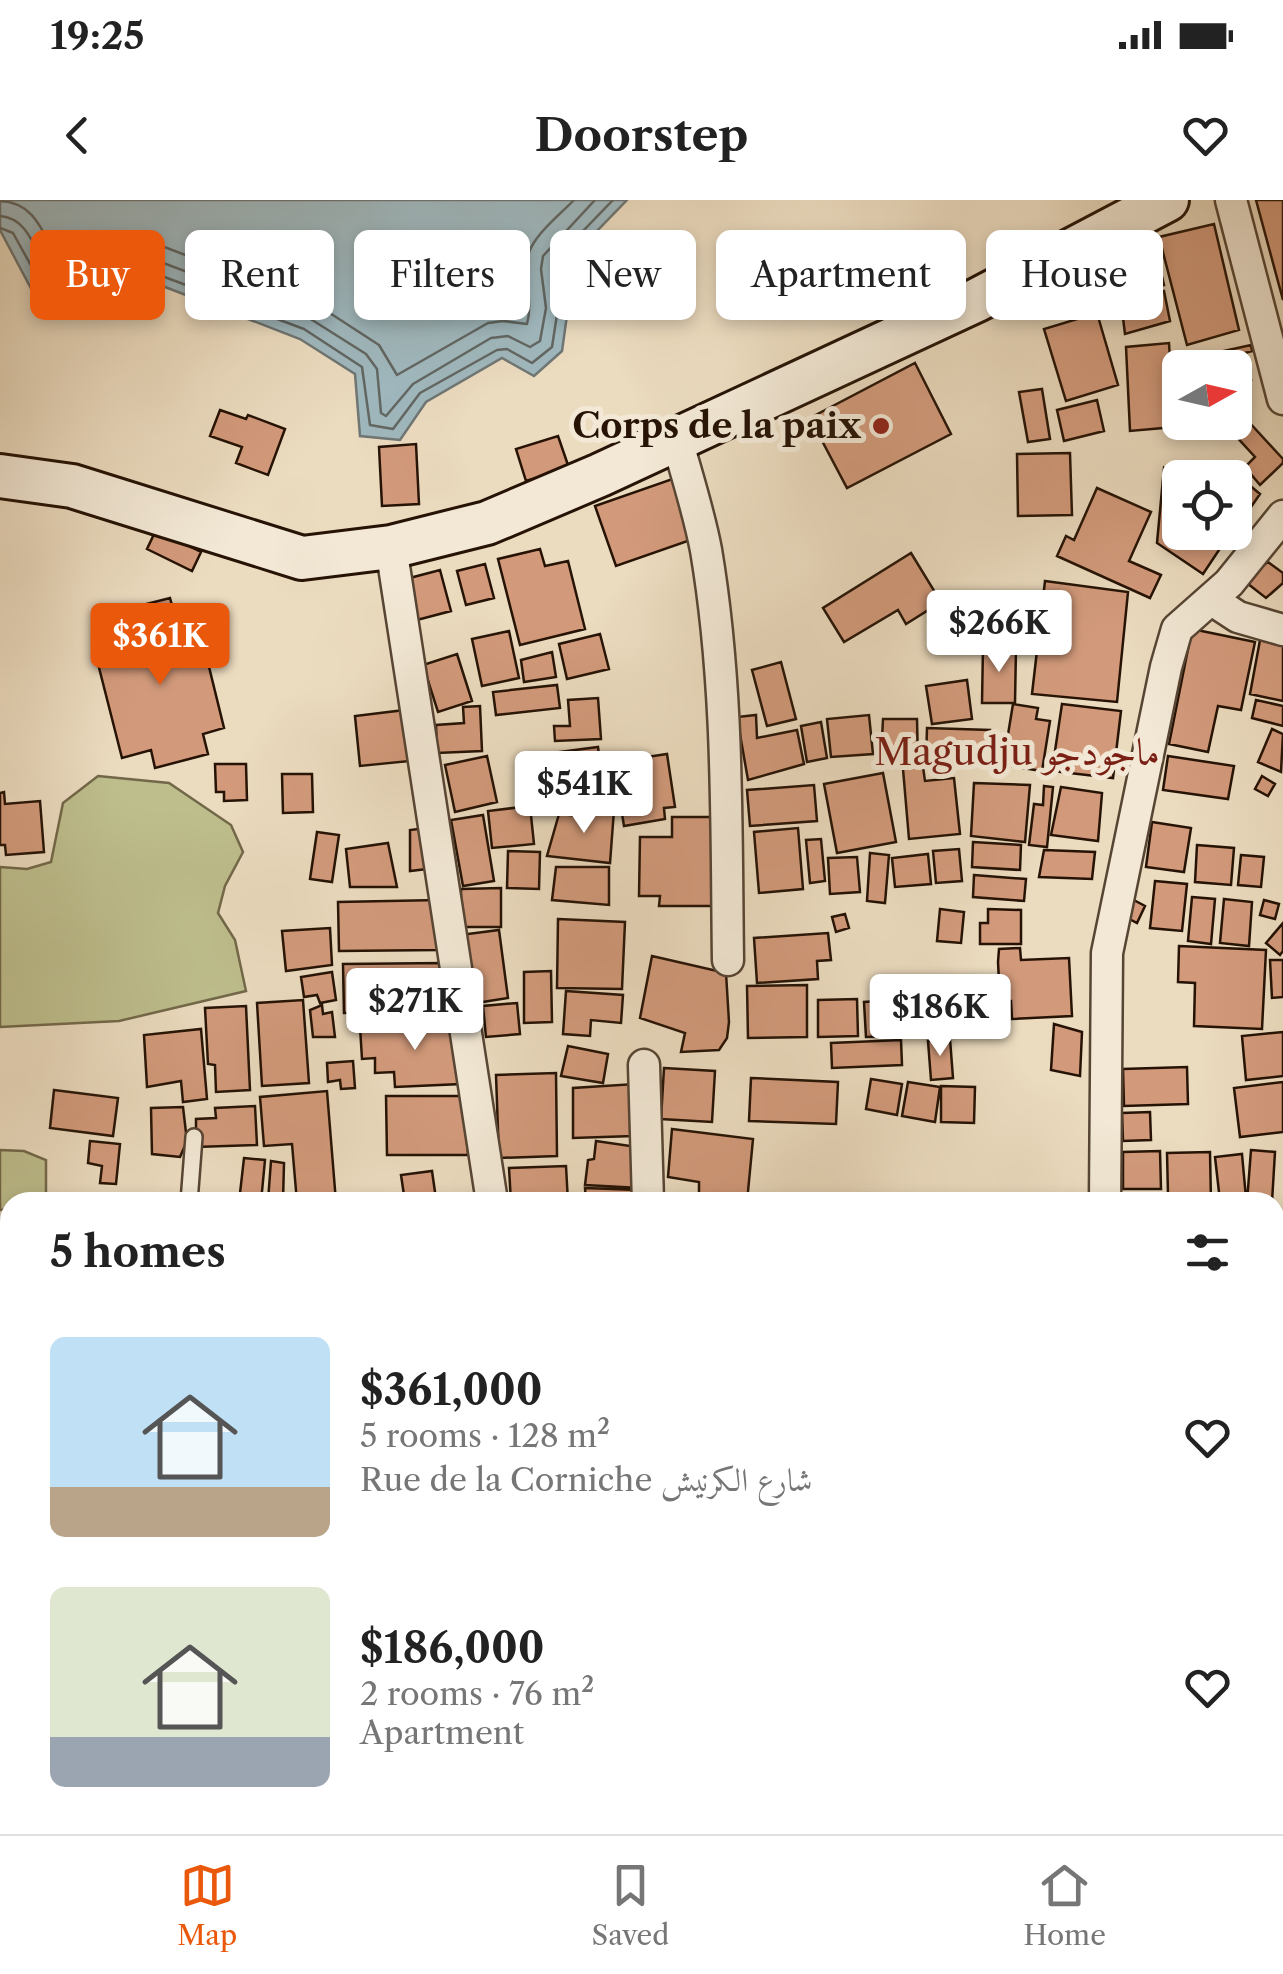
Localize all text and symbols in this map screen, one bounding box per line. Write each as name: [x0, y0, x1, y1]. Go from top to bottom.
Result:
text: 19:25: [50, 12, 144, 59]
text: Doorstep: [534, 107, 749, 163]
icon: back: [50, 108, 105, 163]
icon: heart: [1178, 108, 1233, 163]
chip: Buy: [30, 230, 165, 320]
chip: Rent: [185, 230, 334, 320]
chip: Filters: [354, 230, 530, 320]
chip: New: [550, 230, 696, 320]
chip: Apartment: [716, 230, 966, 320]
chip: House: [986, 230, 1163, 320]
north arrow: [1162, 350, 1252, 440]
map controls: [1162, 350, 1252, 550]
place label: Corps de la paix: [572, 404, 861, 447]
marker: Corps de la paix: [870, 415, 892, 437]
button: locate: [1162, 460, 1252, 550]
pin: $266K: [929, 590, 1069, 675]
pin: $361K: [90, 603, 230, 688]
text: $266K: [949, 603, 1049, 642]
text: $361K: [112, 616, 208, 655]
district label: Magudju ماجودجو: [874, 728, 1160, 776]
pin: $541K: [514, 751, 654, 836]
text: $541K: [537, 764, 631, 803]
pin: $271K: [345, 968, 485, 1053]
pin: $186K: [870, 974, 1010, 1059]
text: $271K: [368, 981, 462, 1020]
text: $186K: [892, 987, 988, 1026]
icon: filters: [1180, 1225, 1235, 1280]
text: 5 homes: [50, 1226, 226, 1278]
text: $361,000: [360, 1364, 543, 1416]
icon: home: [130, 1377, 250, 1497]
icon: heart: [1180, 1410, 1235, 1465]
text: 5 rooms · 128 m²: [360, 1416, 610, 1455]
text: Rue de la Corniche شارع الكرنيش: [360, 1460, 812, 1499]
text: $186,000: [360, 1622, 545, 1674]
icon: home: [130, 1627, 250, 1747]
icon: heart: [1180, 1660, 1235, 1715]
text: 2 rooms · 76 m²: [360, 1674, 594, 1713]
text: Apartment: [360, 1713, 524, 1752]
tab: Map: [177, 1858, 237, 1952]
tab: Saved: [592, 1858, 669, 1952]
tab: Home: [1024, 1858, 1106, 1952]

